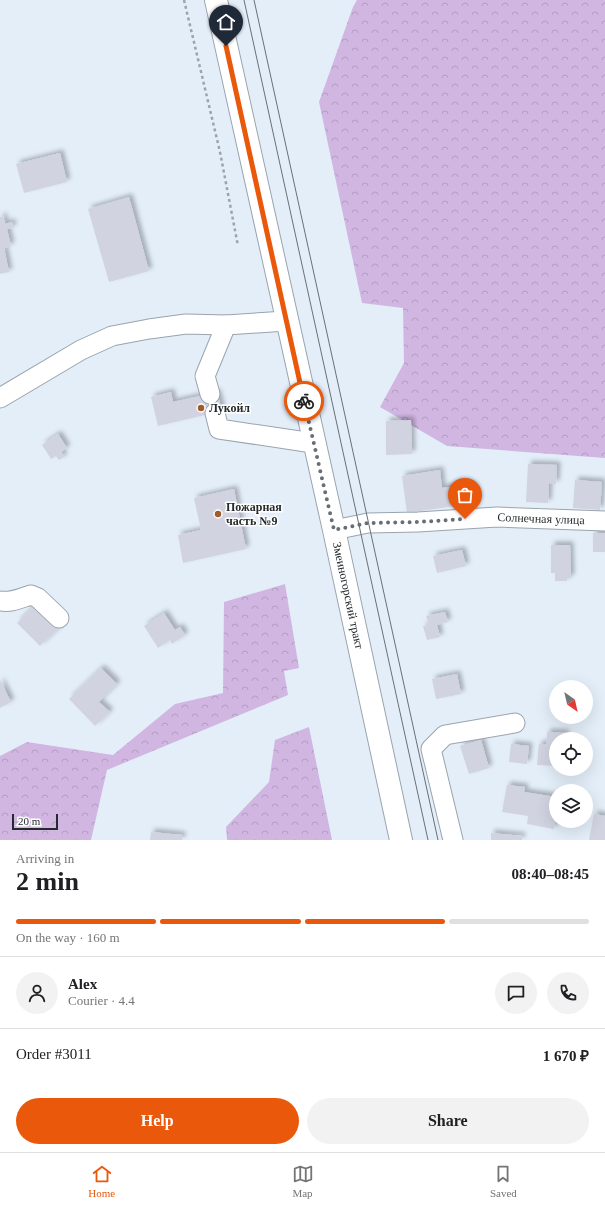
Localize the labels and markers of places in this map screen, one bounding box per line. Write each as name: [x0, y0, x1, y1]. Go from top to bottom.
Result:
pin: [209, 5, 243, 46]
place label: Лукойл: [209, 401, 250, 415]
marker: Лукойл: [196, 403, 206, 413]
pin: [448, 478, 482, 519]
place label: Пожарная часть №9: [226, 500, 282, 528]
marker: Пожарная часть №9: [213, 509, 223, 519]

